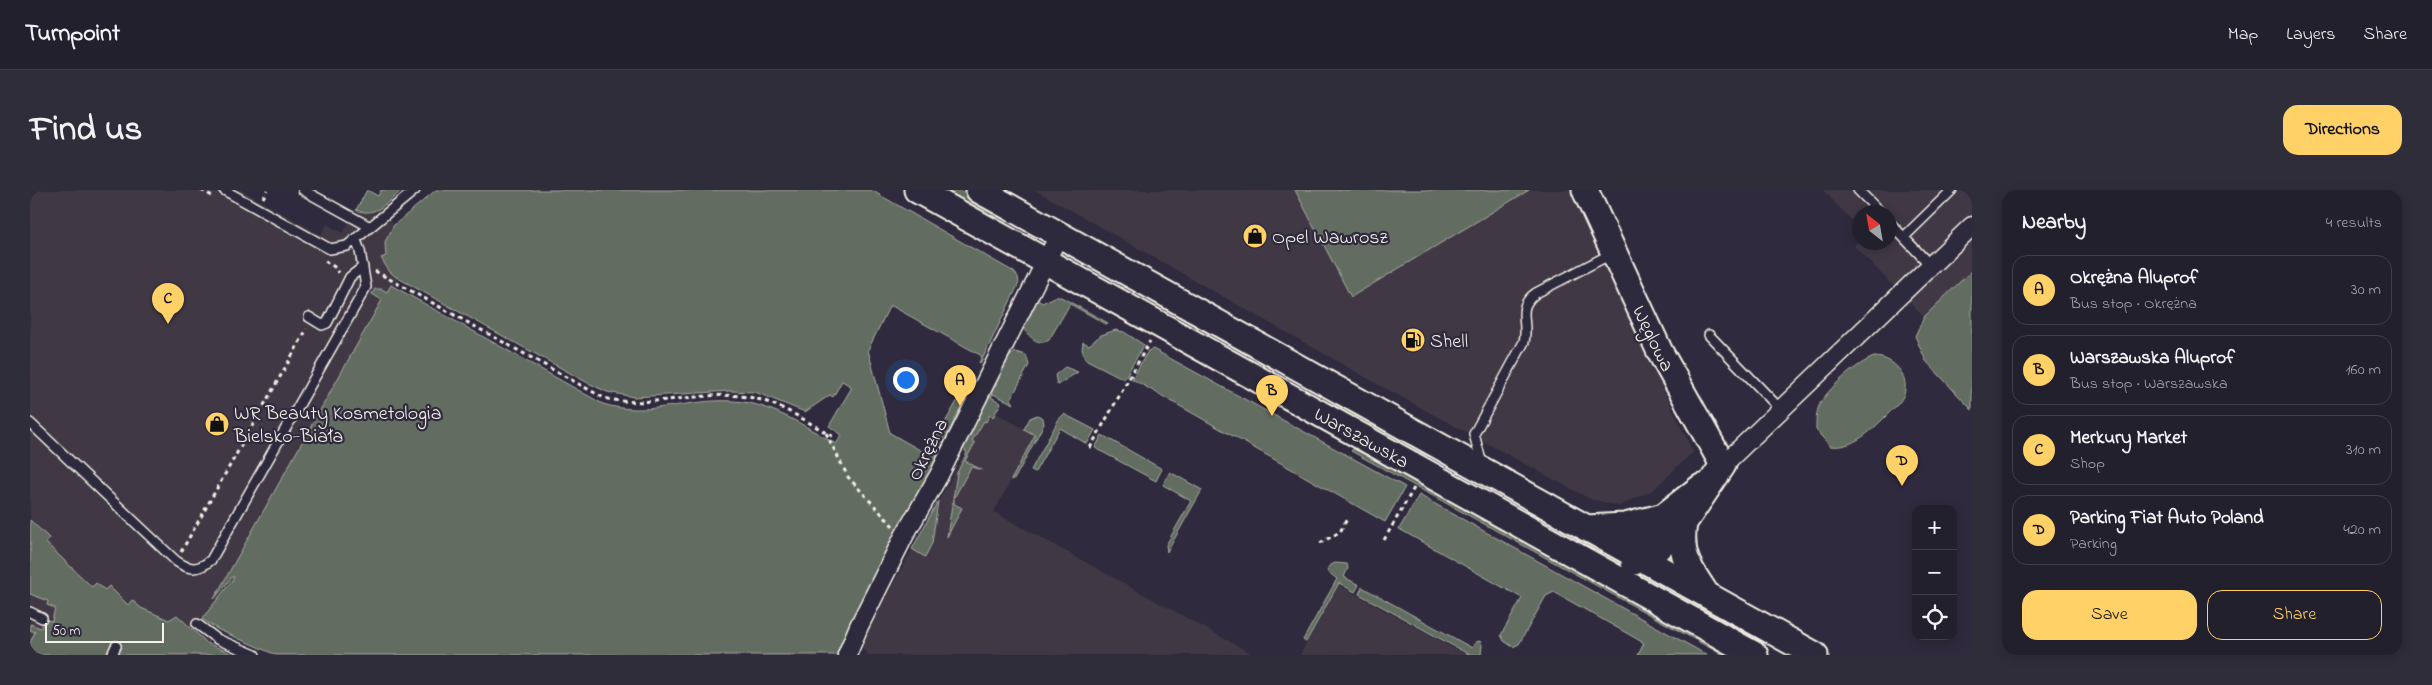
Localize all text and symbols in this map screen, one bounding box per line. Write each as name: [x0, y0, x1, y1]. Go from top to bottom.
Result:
text: Turnpoint: [25, 17, 120, 52]
text: Map: [2228, 22, 2258, 48]
text: Layers: [2286, 22, 2336, 48]
text: Share: [2364, 22, 2407, 48]
text: Find us: [30, 105, 142, 156]
button: Directions: [2283, 105, 2402, 155]
north arrow: [1852, 205, 1897, 250]
text: Nearby: [2022, 208, 2086, 238]
text: 4 results: [2326, 211, 2382, 235]
shop icon: Opel Wawrosz: [1242, 223, 1268, 249]
place label: Opel Wawrosz: [1272, 224, 1389, 253]
text: Okrężna Aluprof: [2070, 265, 2198, 292]
text: A: [2034, 278, 2044, 302]
text: 30 m: [2351, 278, 2381, 302]
pin: C: [152, 283, 184, 324]
text: Bus stop · Okrężna: [2070, 292, 2197, 316]
street label: Węglowa: [1622, 301, 1680, 378]
fuel station icon: Shell: [1400, 327, 1426, 353]
place label: Shell: [1430, 328, 1468, 357]
text: Warszawska Aluprof: [2070, 345, 2235, 372]
text: B: [2034, 358, 2044, 382]
text: 160 m: [2346, 358, 2381, 382]
pin: A: [944, 365, 976, 406]
your location: [893, 367, 919, 393]
text: Bus stop · Warszawska: [2070, 372, 2228, 396]
pin: B: [1256, 375, 1288, 416]
place label: WR Beauty Kosmetologia Bielsko-Biała: [233, 400, 441, 452]
street label: Warszawska: [1308, 401, 1414, 477]
shop icon: WR Beauty Kosmetologia Bielsko-Biała: [204, 411, 230, 437]
street label: Okrężna: [902, 414, 957, 486]
text: Merkury Market: [2070, 425, 2187, 452]
text: C: [2035, 438, 2043, 462]
text: 310 m: [2346, 438, 2381, 462]
pin: D: [1886, 445, 1918, 486]
text: Shop: [2070, 452, 2105, 476]
map controls: [1912, 505, 1957, 640]
button: +: [1912, 505, 1957, 550]
text: Parking Fiat Auto Poland: [2070, 505, 2264, 532]
text: D: [2033, 518, 2045, 542]
text: 420 m: [2343, 518, 2381, 542]
text: Parking: [2070, 532, 2117, 556]
button: −: [1912, 550, 1957, 595]
button: Save: [2022, 590, 2197, 640]
button: Share: [2207, 590, 2382, 640]
button: locate: [1912, 595, 1957, 640]
scale bar: [45, 620, 164, 643]
text: 50 m: [52, 621, 80, 642]

